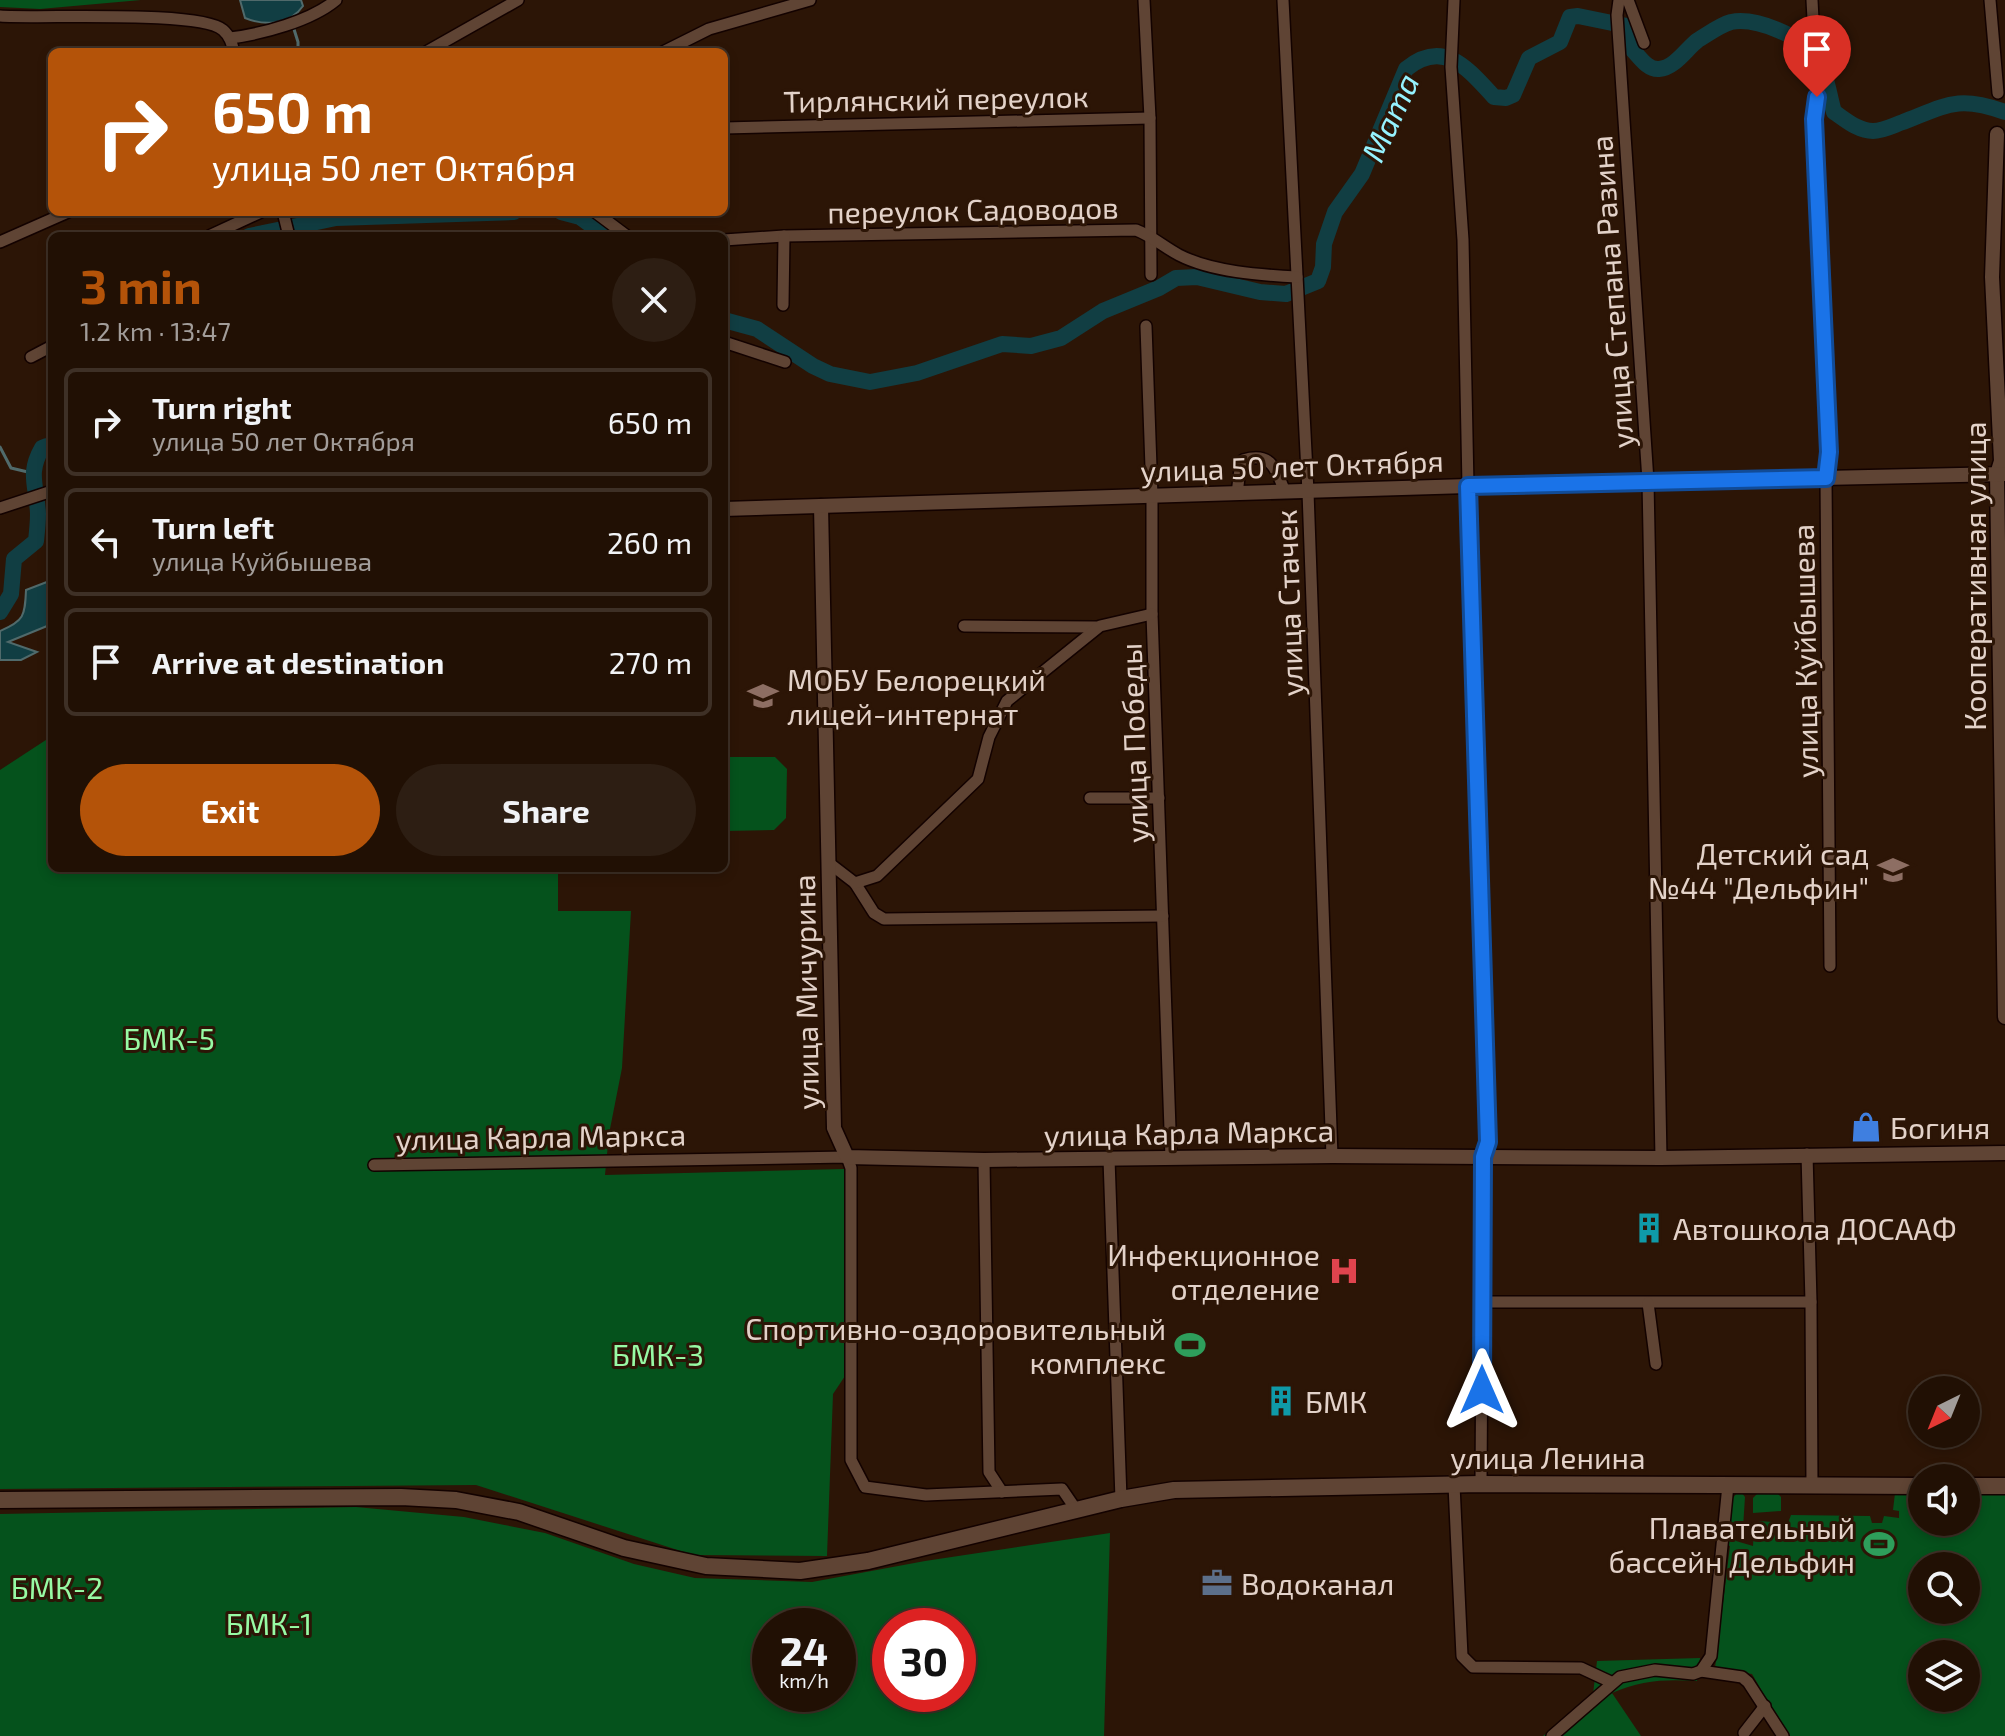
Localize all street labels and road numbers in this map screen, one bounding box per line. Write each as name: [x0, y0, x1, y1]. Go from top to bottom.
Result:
street label: Тирлянский переулок: [783, 77, 1089, 120]
street label: улица Степана Разина: [1582, 134, 1641, 450]
street label: переулок Садоводов: [827, 188, 1119, 231]
street label: Кооперативная улица: [1956, 421, 1993, 731]
street label: улица 50 лет Октября: [1140, 442, 1444, 489]
street label: улица Стачек: [1267, 509, 1310, 697]
street label: улица Куйбышева: [1784, 524, 1825, 778]
street label: улица Победы: [1112, 642, 1155, 844]
street label: улица Мичурина: [785, 874, 826, 1110]
street label: улица Карла Маркса: [1044, 1111, 1334, 1154]
street label: улица Карла Маркса: [396, 1115, 686, 1158]
street label: улица Ленина: [1450, 1439, 1646, 1476]

